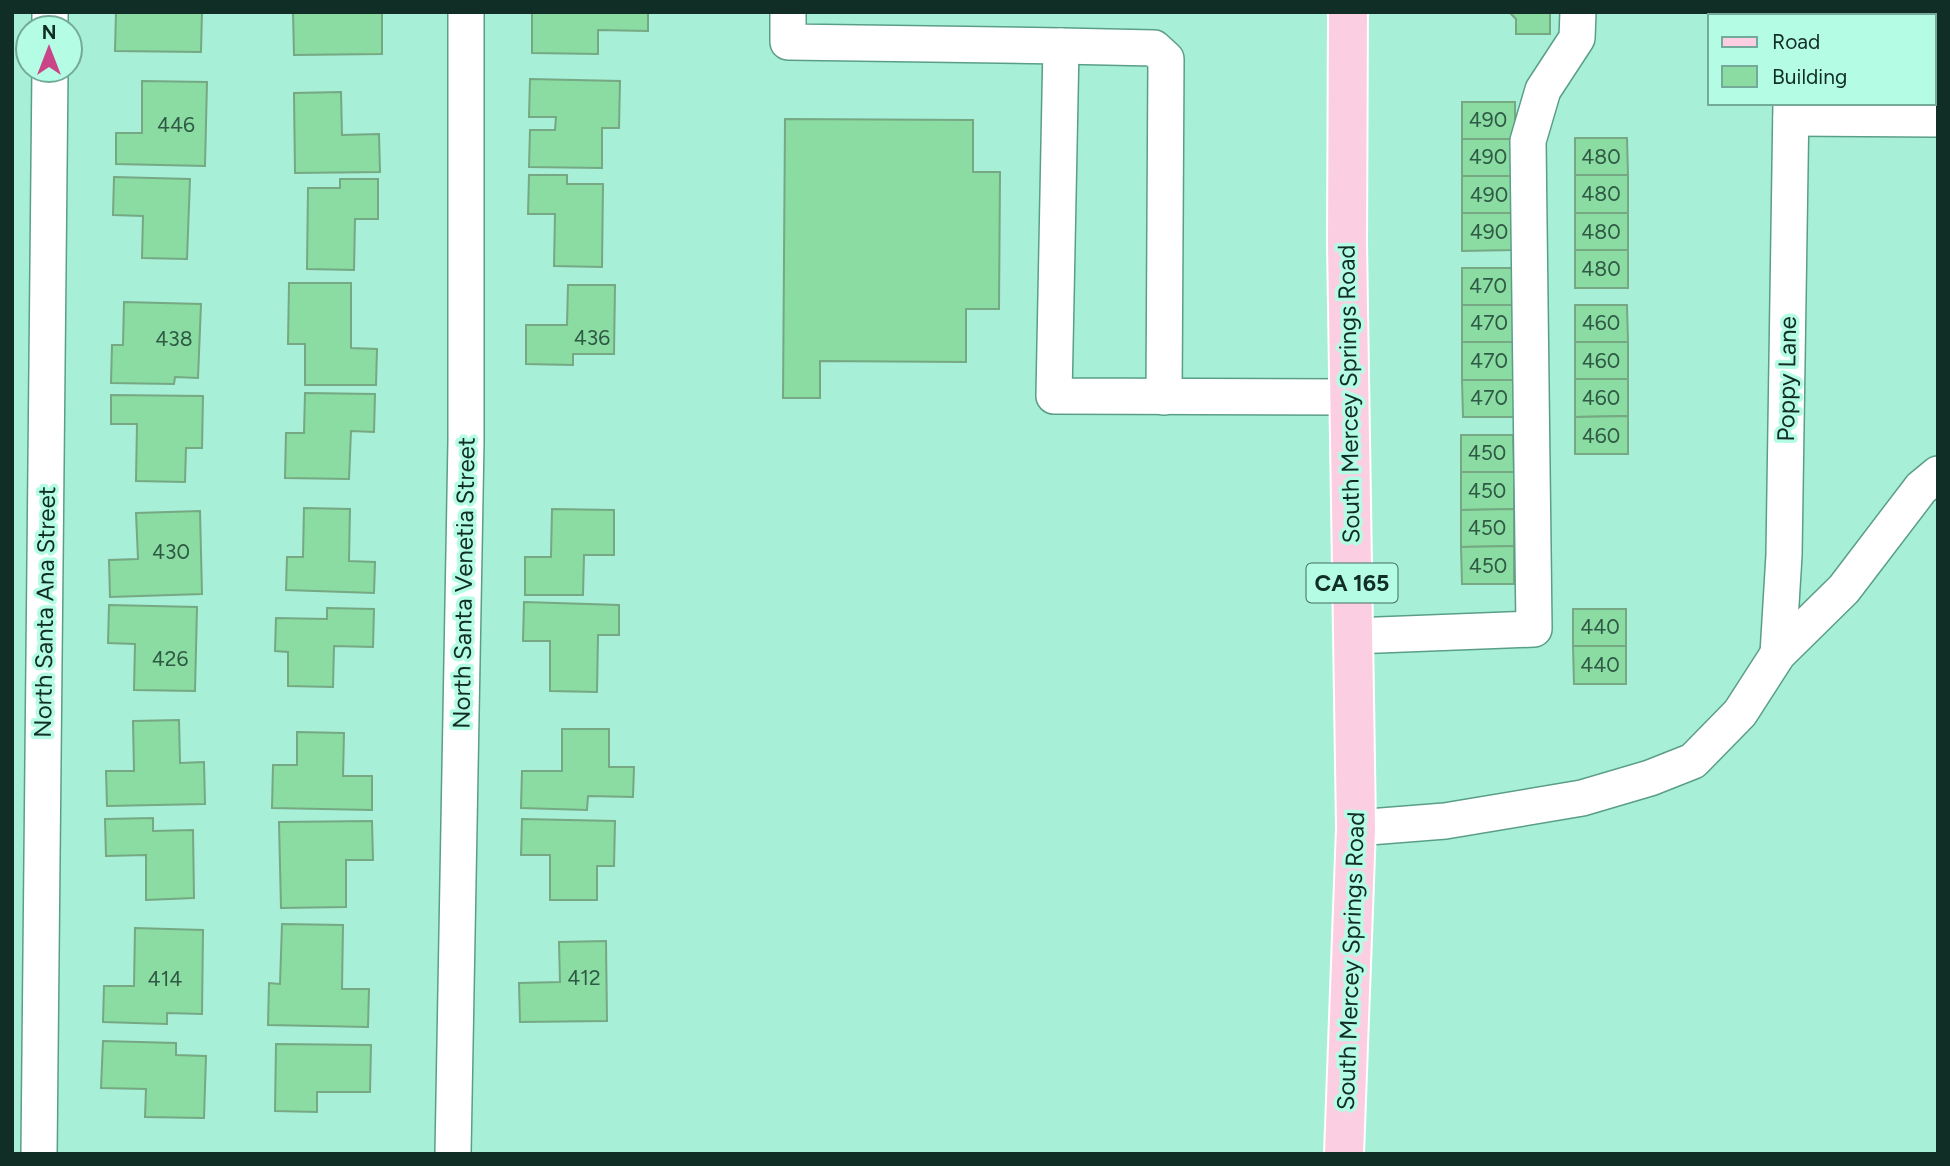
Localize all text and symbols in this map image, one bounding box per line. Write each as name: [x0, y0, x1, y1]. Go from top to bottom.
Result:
north arrow: [14, 14, 84, 84]
legend: [1708, 14, 1936, 105]
text: N: [42, 21, 56, 44]
text: Road: [1772, 29, 1820, 54]
text: Building: [1772, 64, 1847, 89]
house number: 490: [1469, 107, 1507, 132]
house number: 446: [157, 112, 195, 137]
house number: 490: [1469, 144, 1507, 169]
house number: 480: [1581, 144, 1621, 169]
house number: 480: [1581, 181, 1621, 206]
house number: 490: [1470, 182, 1508, 207]
house number: 490: [1470, 219, 1508, 244]
house number: 480: [1581, 219, 1621, 244]
street label: South Mercey Springs Road: [1331, 244, 1366, 544]
house number: 480: [1581, 256, 1621, 281]
house number: 470: [1469, 273, 1507, 298]
house number: 470: [1470, 310, 1508, 335]
house number: 460: [1582, 310, 1620, 335]
street label: Poppy Lane: [1771, 316, 1802, 442]
house number: 436: [574, 325, 610, 350]
house number: 438: [155, 326, 193, 351]
house number: 470: [1470, 348, 1508, 373]
house number: 460: [1582, 348, 1620, 373]
house number: 470: [1470, 385, 1508, 410]
house number: 460: [1582, 385, 1620, 410]
house number: 460: [1582, 423, 1620, 448]
street label: North Santa Venetia Street: [446, 437, 481, 729]
house number: 450: [1468, 440, 1506, 465]
house number: 450: [1468, 478, 1506, 503]
street label: North Santa Ana Street: [28, 486, 61, 738]
house number: 450: [1468, 515, 1506, 540]
house number: 430: [152, 539, 190, 564]
house number: 450: [1469, 553, 1507, 578]
road number: CA 165: [1306, 564, 1398, 603]
house number: 440: [1580, 614, 1620, 639]
house number: 426: [152, 646, 188, 671]
house number: 440: [1580, 652, 1620, 677]
street label: South Mercey Springs Road: [1331, 811, 1370, 1111]
house number: 412: [567, 965, 601, 990]
house number: 414: [148, 966, 182, 991]

